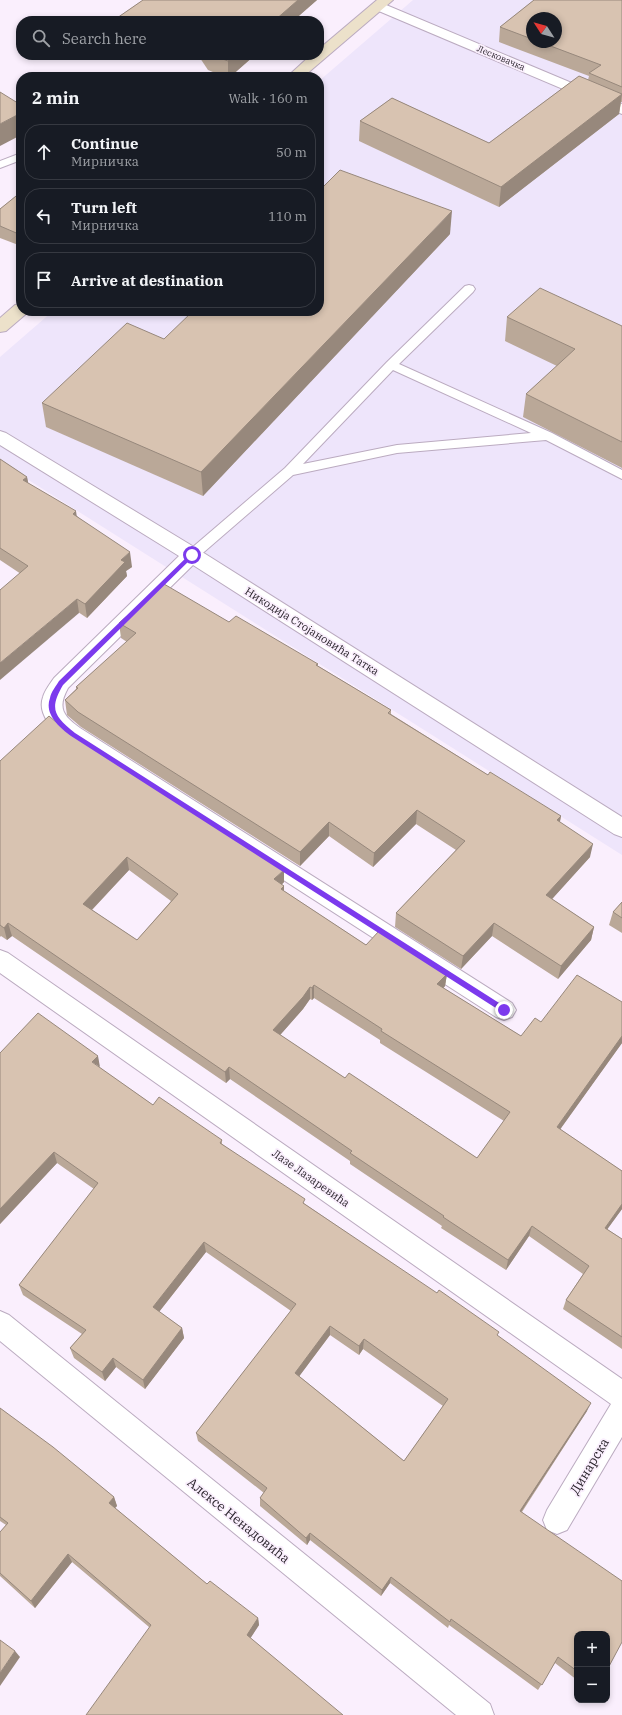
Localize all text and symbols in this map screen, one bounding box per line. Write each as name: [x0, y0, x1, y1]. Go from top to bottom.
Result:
north arrow: [526, 12, 562, 48]
search box: [16, 16, 324, 60]
icon: search: [30, 27, 52, 49]
text: Search here: [62, 29, 147, 48]
street label: Лесковачка: [475, 42, 527, 73]
text: 2 min: [32, 87, 80, 109]
text: Walk · 160 m: [229, 90, 308, 107]
text: Continue: [71, 134, 138, 153]
icon: ahead: [33, 141, 55, 163]
text: 50 m: [276, 144, 307, 161]
text: Мирничка: [71, 153, 139, 170]
text: Turn left: [71, 198, 137, 217]
icon: left: [33, 205, 55, 227]
text: 110 m: [268, 208, 307, 225]
text: Мирничка: [71, 217, 139, 234]
icon: arrive: [33, 269, 55, 291]
text: Arrive at destination: [71, 271, 223, 290]
route start: [183, 546, 201, 564]
street label: Никодија Стојановића Татка: [242, 584, 382, 678]
route end: [495, 1001, 513, 1019]
street label: Лазе Лазаревића: [269, 1146, 353, 1210]
street label: Динарска: [566, 1435, 613, 1497]
street label: Алексе Ненадовића: [184, 1474, 293, 1567]
map controls: [574, 1631, 610, 1703]
button: +: [574, 1631, 610, 1667]
button: −: [574, 1667, 610, 1703]

